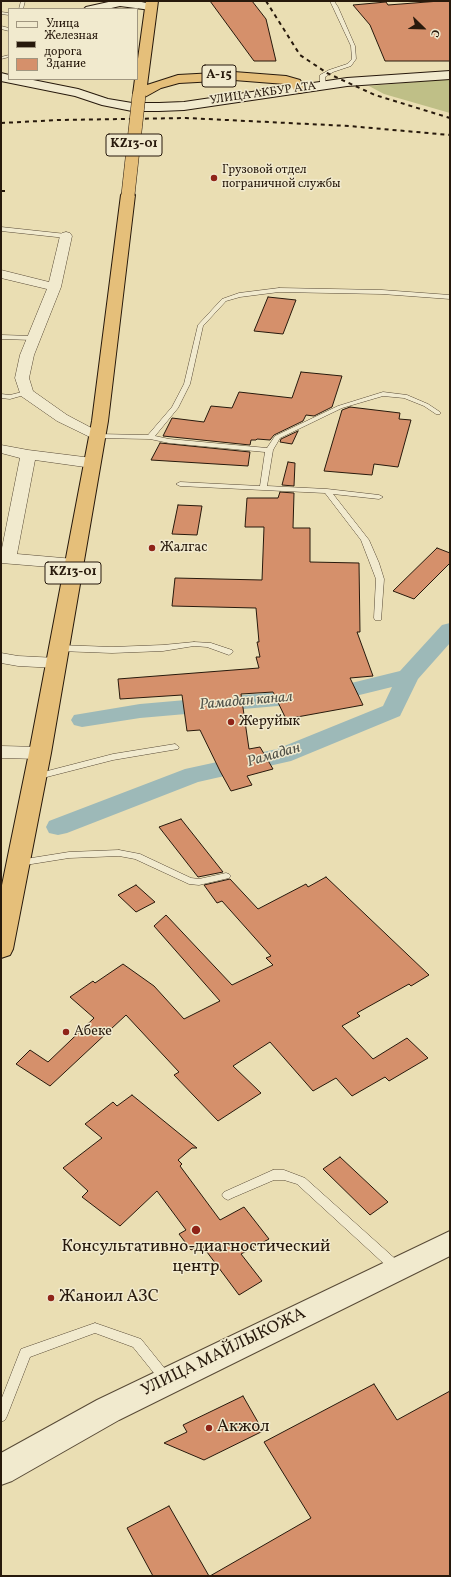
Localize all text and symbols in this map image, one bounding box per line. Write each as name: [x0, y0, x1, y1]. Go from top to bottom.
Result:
legend: [8, 8, 138, 80]
north arrow: [403, 8, 443, 48]
text: Улица: [46, 16, 79, 32]
text: С: [426, 27, 443, 39]
text: Железная дорога: [44, 28, 98, 60]
text: Здание: [46, 56, 86, 72]
road number: A-15: [202, 65, 236, 87]
street label: УЛИЦА АКБУР АТА: [209, 79, 317, 109]
road number: KZ13-01: [106, 134, 162, 156]
place label: Грузовой отдел пограничной службы: [222, 164, 341, 192]
marker: Грузовой отдел пограничной службы: [209, 173, 219, 183]
place label: Жалгас: [160, 540, 208, 556]
marker: Жалгас: [147, 543, 157, 553]
road number: KZ13-01: [45, 562, 101, 584]
water label: Рамадан канал: [199, 689, 293, 715]
place label: Жеруйык: [239, 714, 300, 730]
marker: Жеруйык: [226, 717, 236, 727]
water label: Рамадан: [245, 740, 303, 772]
place label: Абеке: [74, 1024, 112, 1040]
marker: Абеке: [61, 1027, 71, 1037]
marker: Консультативно-диагностический центр: [190, 1224, 202, 1236]
place label: Консультативно-диагностический центр: [62, 1238, 330, 1278]
place label: Жаноил АЗС: [59, 1288, 159, 1308]
marker: Жаноил АЗС: [46, 1293, 56, 1303]
street label: УЛИЦА МАЙЛЫКОЖА: [138, 1304, 310, 1402]
place label: Акжол: [217, 1418, 270, 1438]
marker: Акжол: [204, 1423, 214, 1433]

